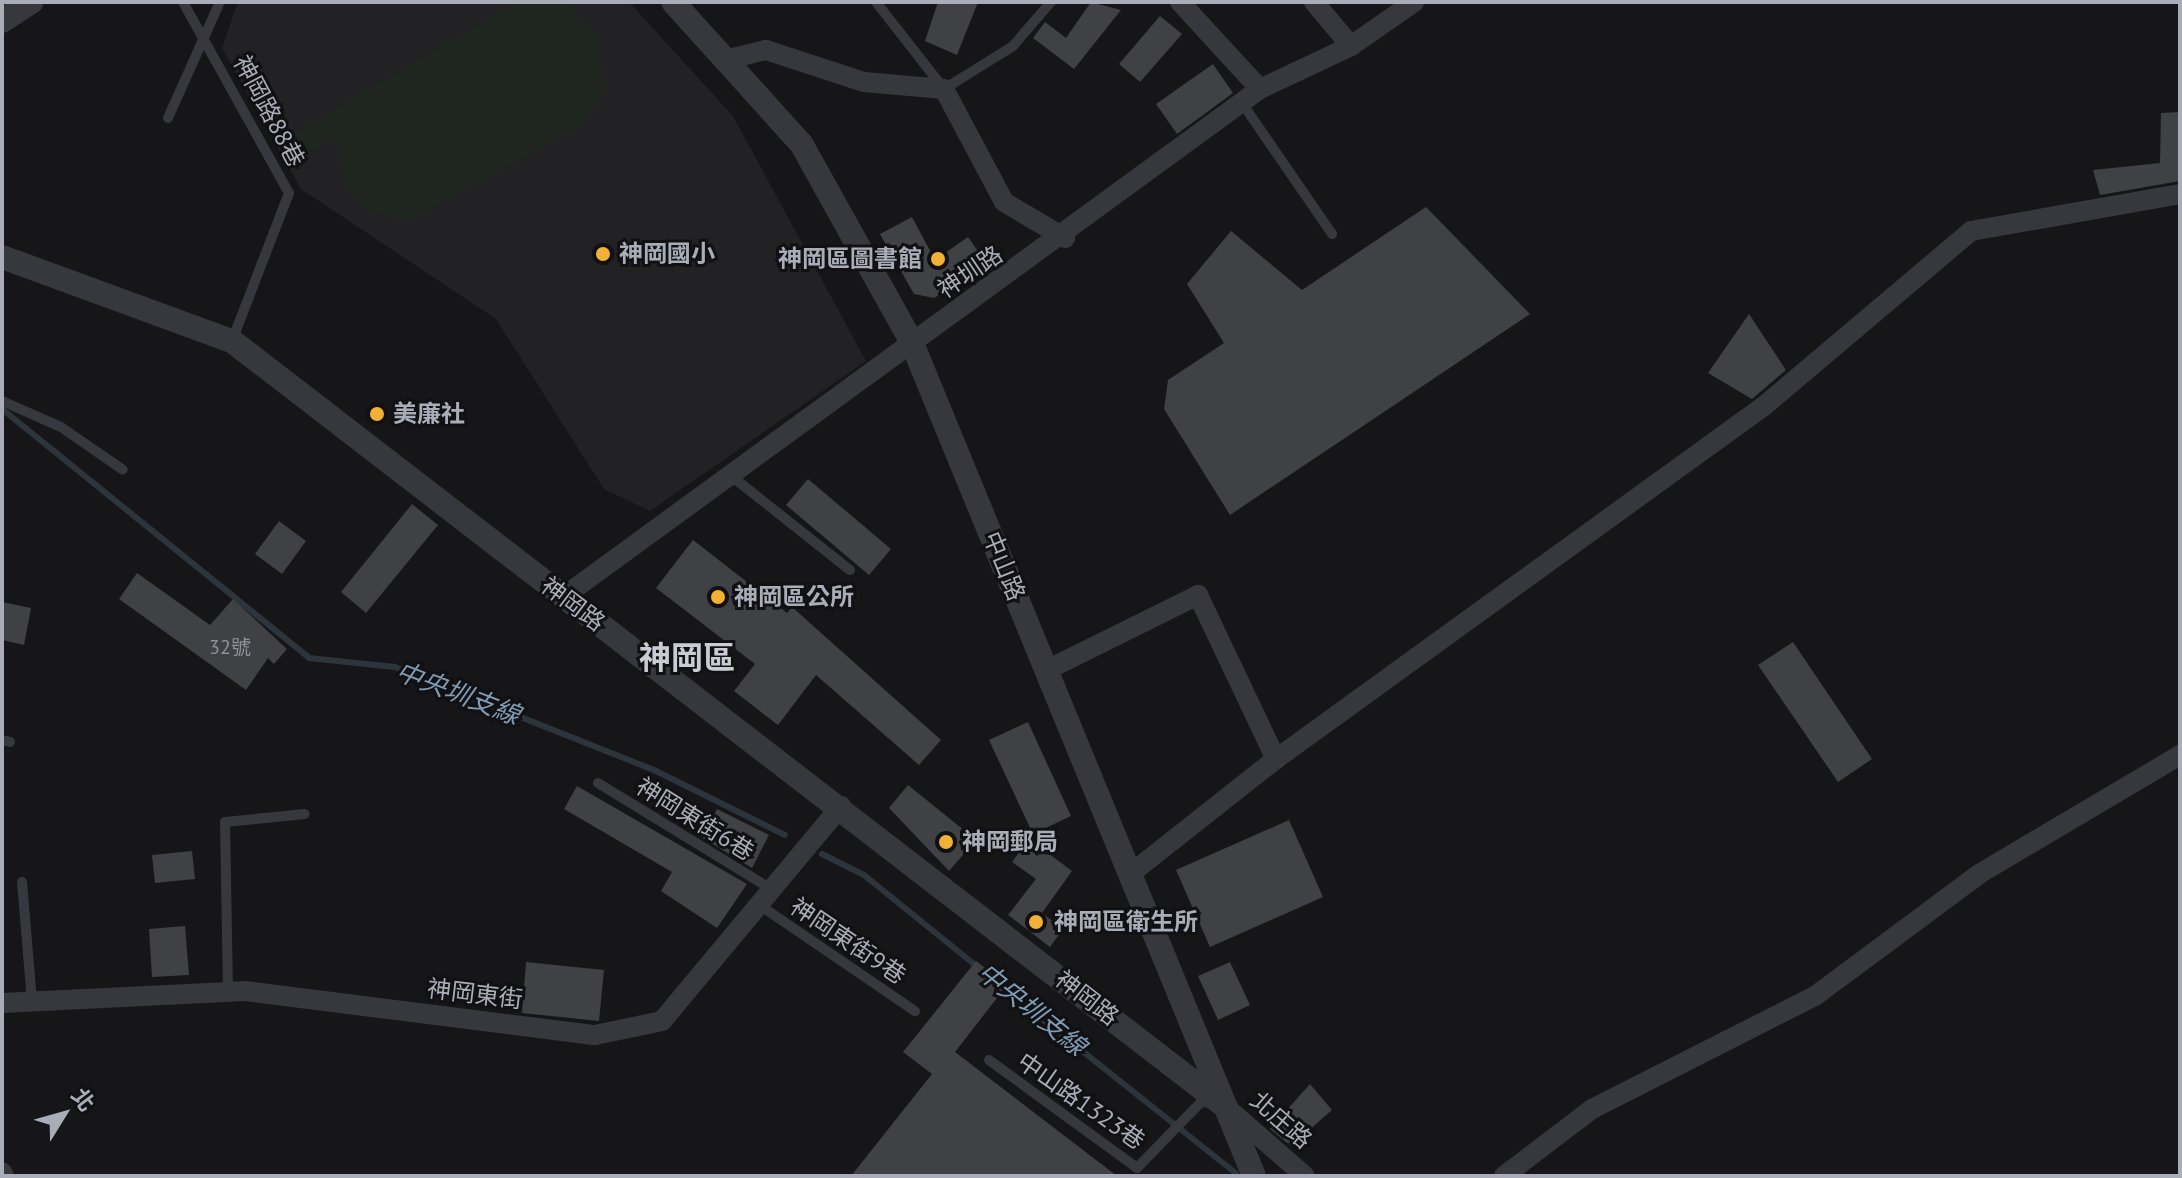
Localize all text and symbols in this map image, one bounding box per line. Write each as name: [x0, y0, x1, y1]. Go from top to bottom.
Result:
street label: 神岡路88巷: [228, 50, 310, 172]
place label: 神岡國小: [619, 240, 715, 268]
street label: 神圳路: [932, 240, 1008, 304]
marker: 神岡國小: [594, 245, 612, 263]
place label: 神岡區圖書館: [778, 245, 922, 273]
marker: 神岡區圖書館: [929, 250, 947, 268]
place label: 美廉社: [393, 400, 465, 428]
marker: 美廉社: [368, 405, 386, 423]
street label: 中山路: [977, 527, 1031, 605]
street label: 神岡路: [536, 571, 610, 637]
place label: 神岡區公所: [734, 583, 854, 611]
marker: 神岡區公所: [709, 588, 727, 606]
house number: 32號: [209, 635, 251, 659]
district label: 神岡區: [639, 638, 735, 676]
water label: 中央圳支線: [392, 655, 524, 731]
street label: 神岡東街6巷: [631, 772, 759, 866]
place label: 神岡郵局: [962, 828, 1058, 856]
marker: 神岡郵局: [937, 833, 955, 851]
street label: 神岡東街9巷: [785, 892, 911, 990]
place label: 神岡區衛生所: [1054, 908, 1198, 936]
marker: 神岡區衛生所: [1025, 911, 1047, 933]
water label: 中央圳支線: [972, 956, 1092, 1062]
street label: 神岡路: [1050, 964, 1124, 1032]
street label: 神岡東街: [426, 974, 524, 1014]
street label: 中山路1323巷: [1012, 1047, 1150, 1155]
north arrow: [24, 1074, 104, 1154]
text: 北: [65, 1082, 101, 1117]
street label: 北庄路: [1244, 1086, 1318, 1154]

